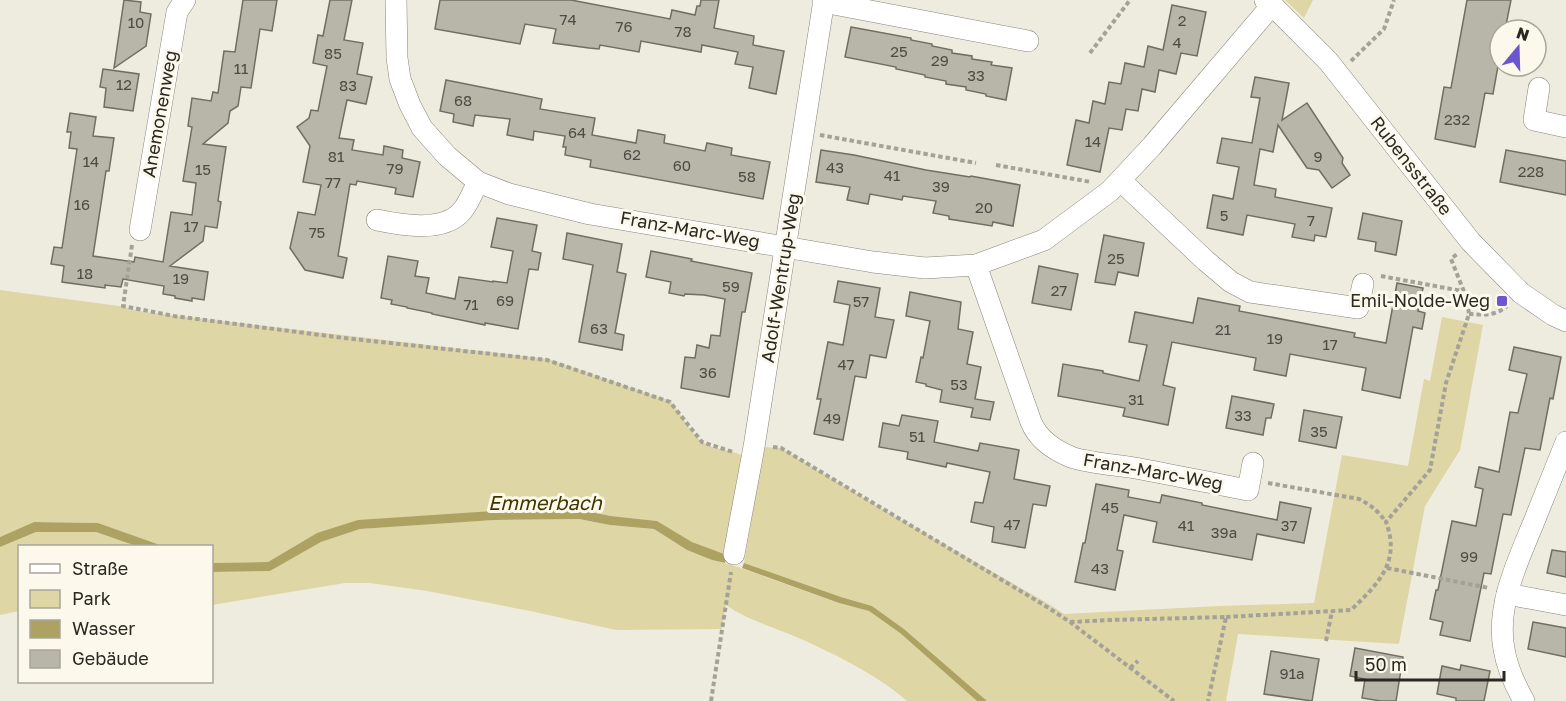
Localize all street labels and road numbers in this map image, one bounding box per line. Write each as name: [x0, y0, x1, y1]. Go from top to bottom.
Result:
street label: Anemonenweg: [137, 49, 181, 179]
street label: Rubensstraße: [1366, 112, 1457, 219]
street label: Adolf-Wentrup-Weg: [756, 191, 804, 364]
street label: Franz-Marc-Weg: [619, 206, 762, 252]
street label: Franz-Marc-Weg: [1082, 448, 1225, 494]

